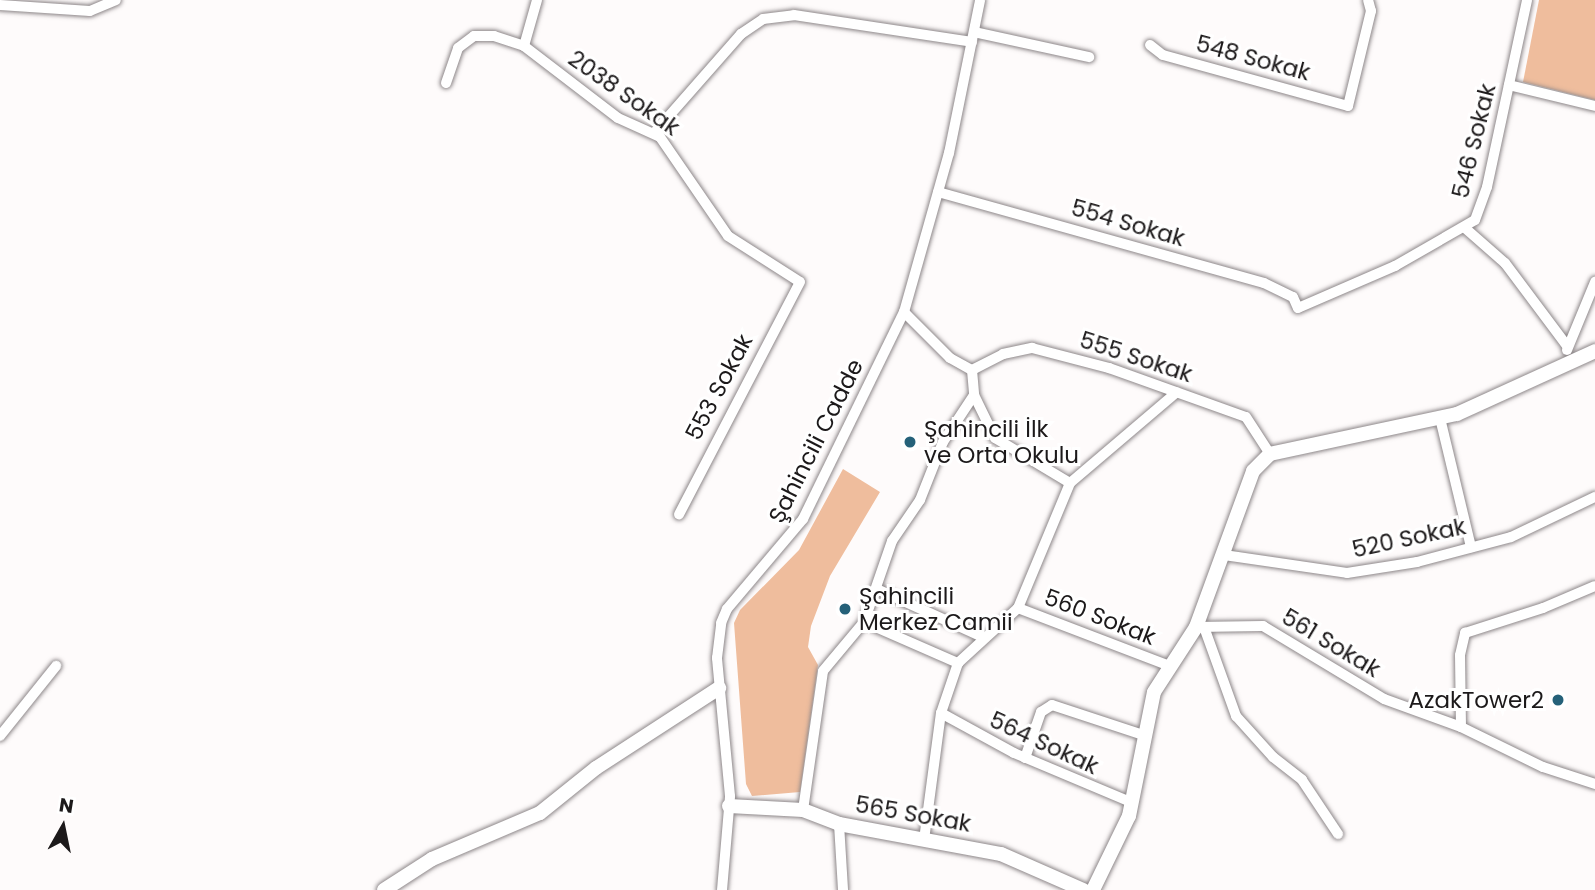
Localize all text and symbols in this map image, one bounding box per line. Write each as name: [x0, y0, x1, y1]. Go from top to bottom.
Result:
street label: 548 Sokak: [1193, 30, 1313, 86]
street label: 2038 Sokak: [563, 45, 685, 141]
street label: 546 Sokak: [1446, 81, 1502, 201]
street label: 554 Sokak: [1068, 194, 1188, 252]
street label: 555 Sokak: [1076, 326, 1196, 388]
street label: 553 Sokak: [680, 329, 758, 445]
street label: Şahincili Cadde: [763, 355, 869, 527]
place label: Şahincili İlk ve Orta Okulu: [924, 415, 1079, 469]
marker: Şahincili İlk ve Orta Okulu: [902, 434, 918, 450]
street label: 520 Sokak: [1350, 512, 1468, 564]
place label: Şahincili Merkez Camii: [859, 582, 1013, 636]
street label: 560 Sokak: [1040, 583, 1160, 651]
marker: Şahincili Merkez Camii: [837, 601, 853, 617]
street label: 561 Sokak: [1277, 603, 1385, 683]
place label: AzakTower2: [1409, 686, 1544, 714]
marker: AzakTower2: [1550, 692, 1566, 708]
street label: 564 Sokak: [985, 706, 1103, 780]
street label: 565 Sokak: [853, 790, 973, 838]
text: N: [57, 791, 76, 820]
north arrow: [28, 792, 98, 862]

